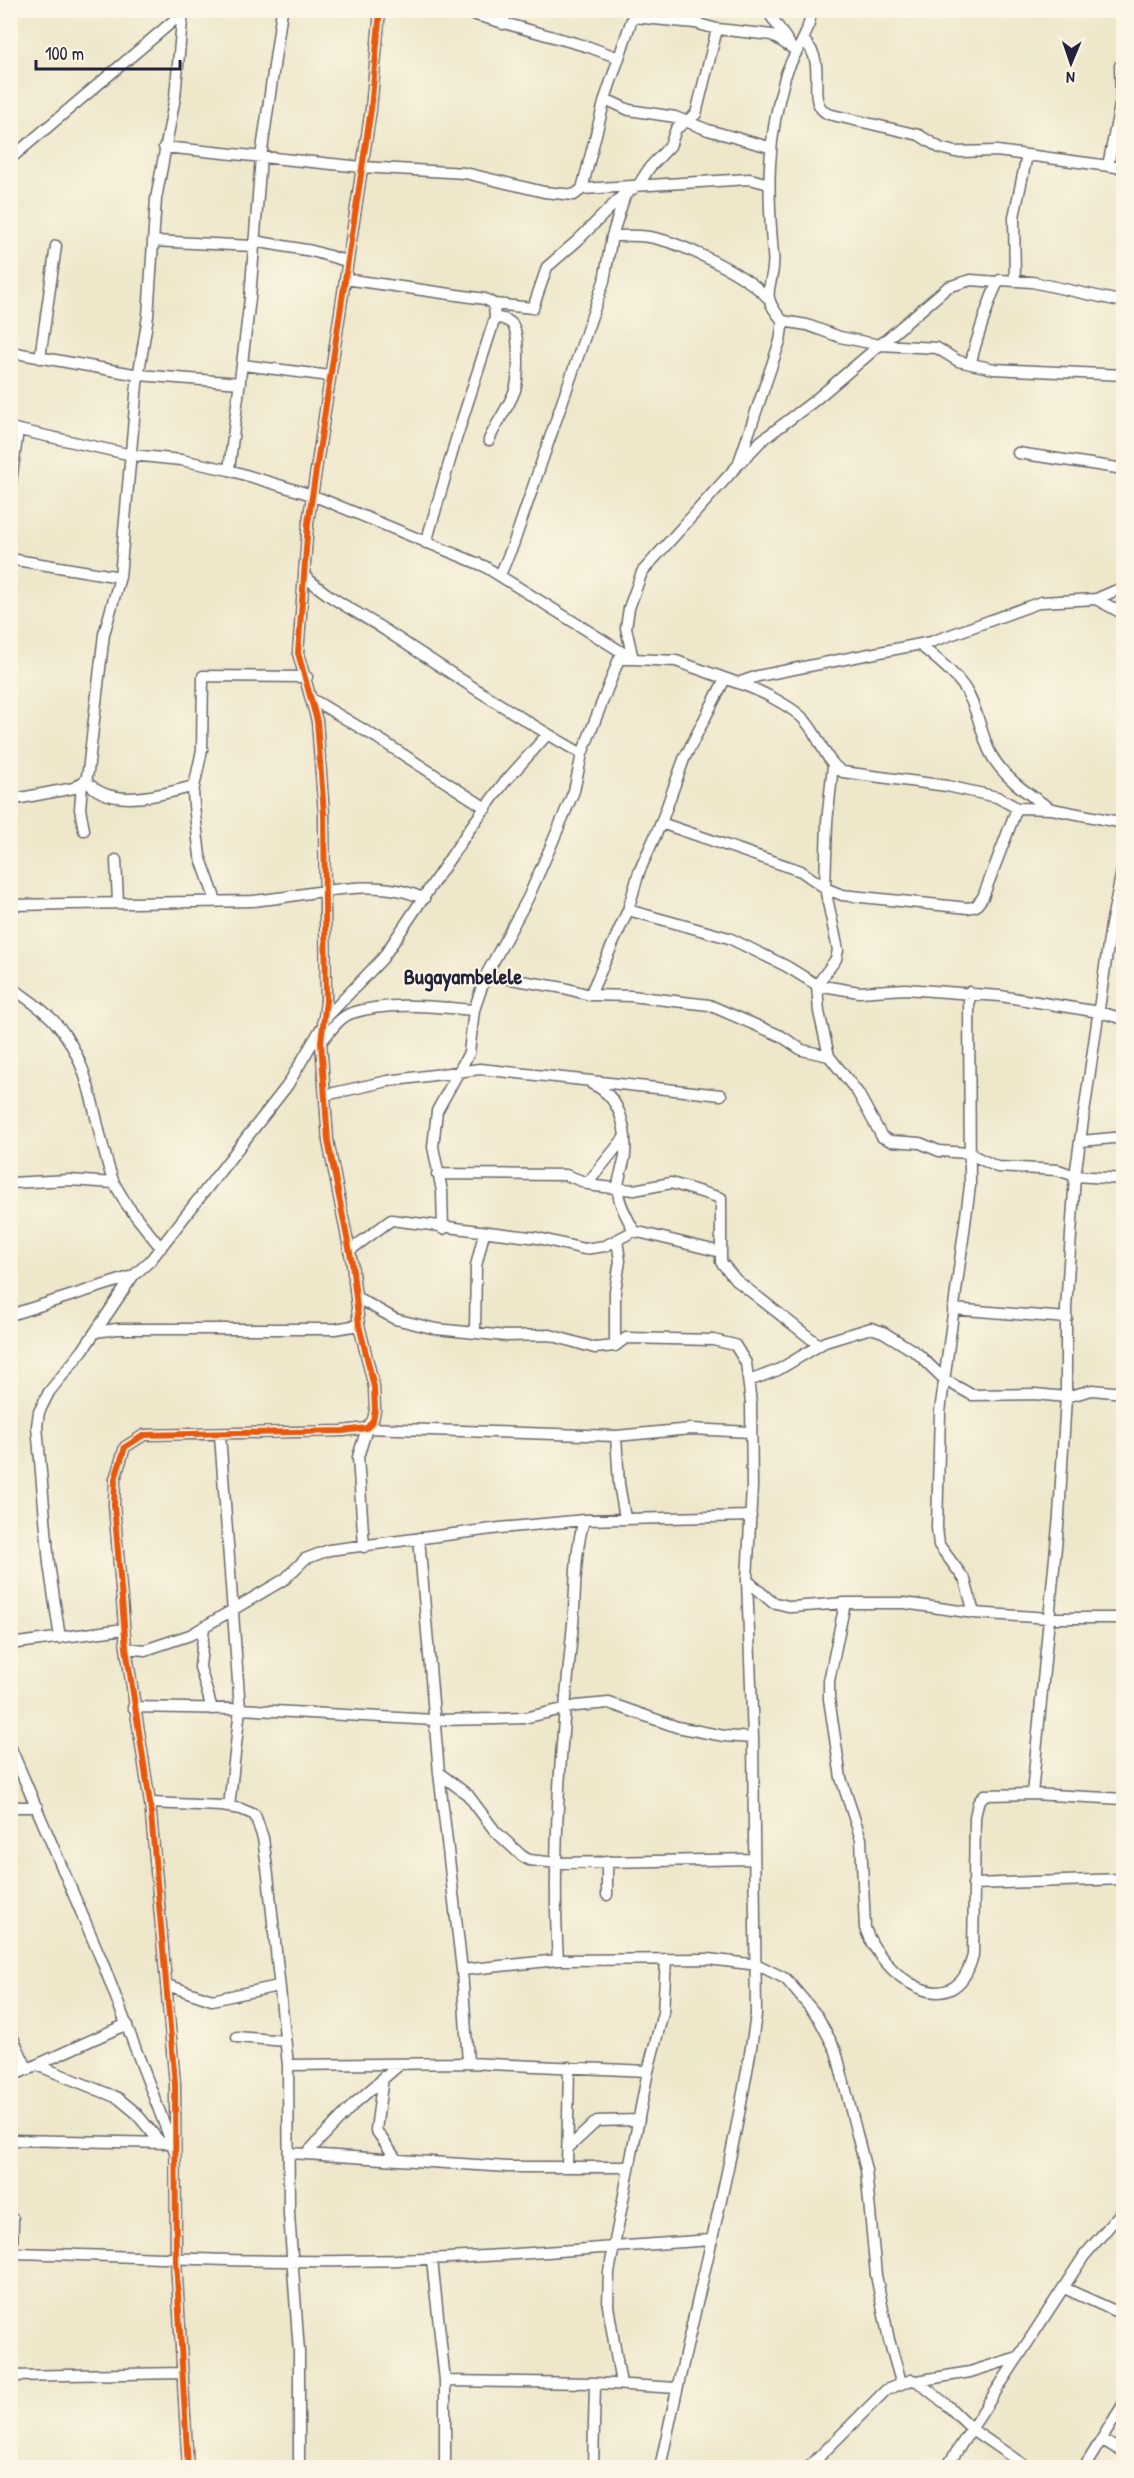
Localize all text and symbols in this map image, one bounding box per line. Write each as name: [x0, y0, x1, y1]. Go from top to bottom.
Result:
scale bar: [36, 33, 180, 71]
north arrow: [1041, 33, 1101, 93]
text: 100 m: [45, 41, 84, 66]
text: N: [1065, 67, 1075, 89]
district label: Bugayambelele: [404, 961, 522, 992]

